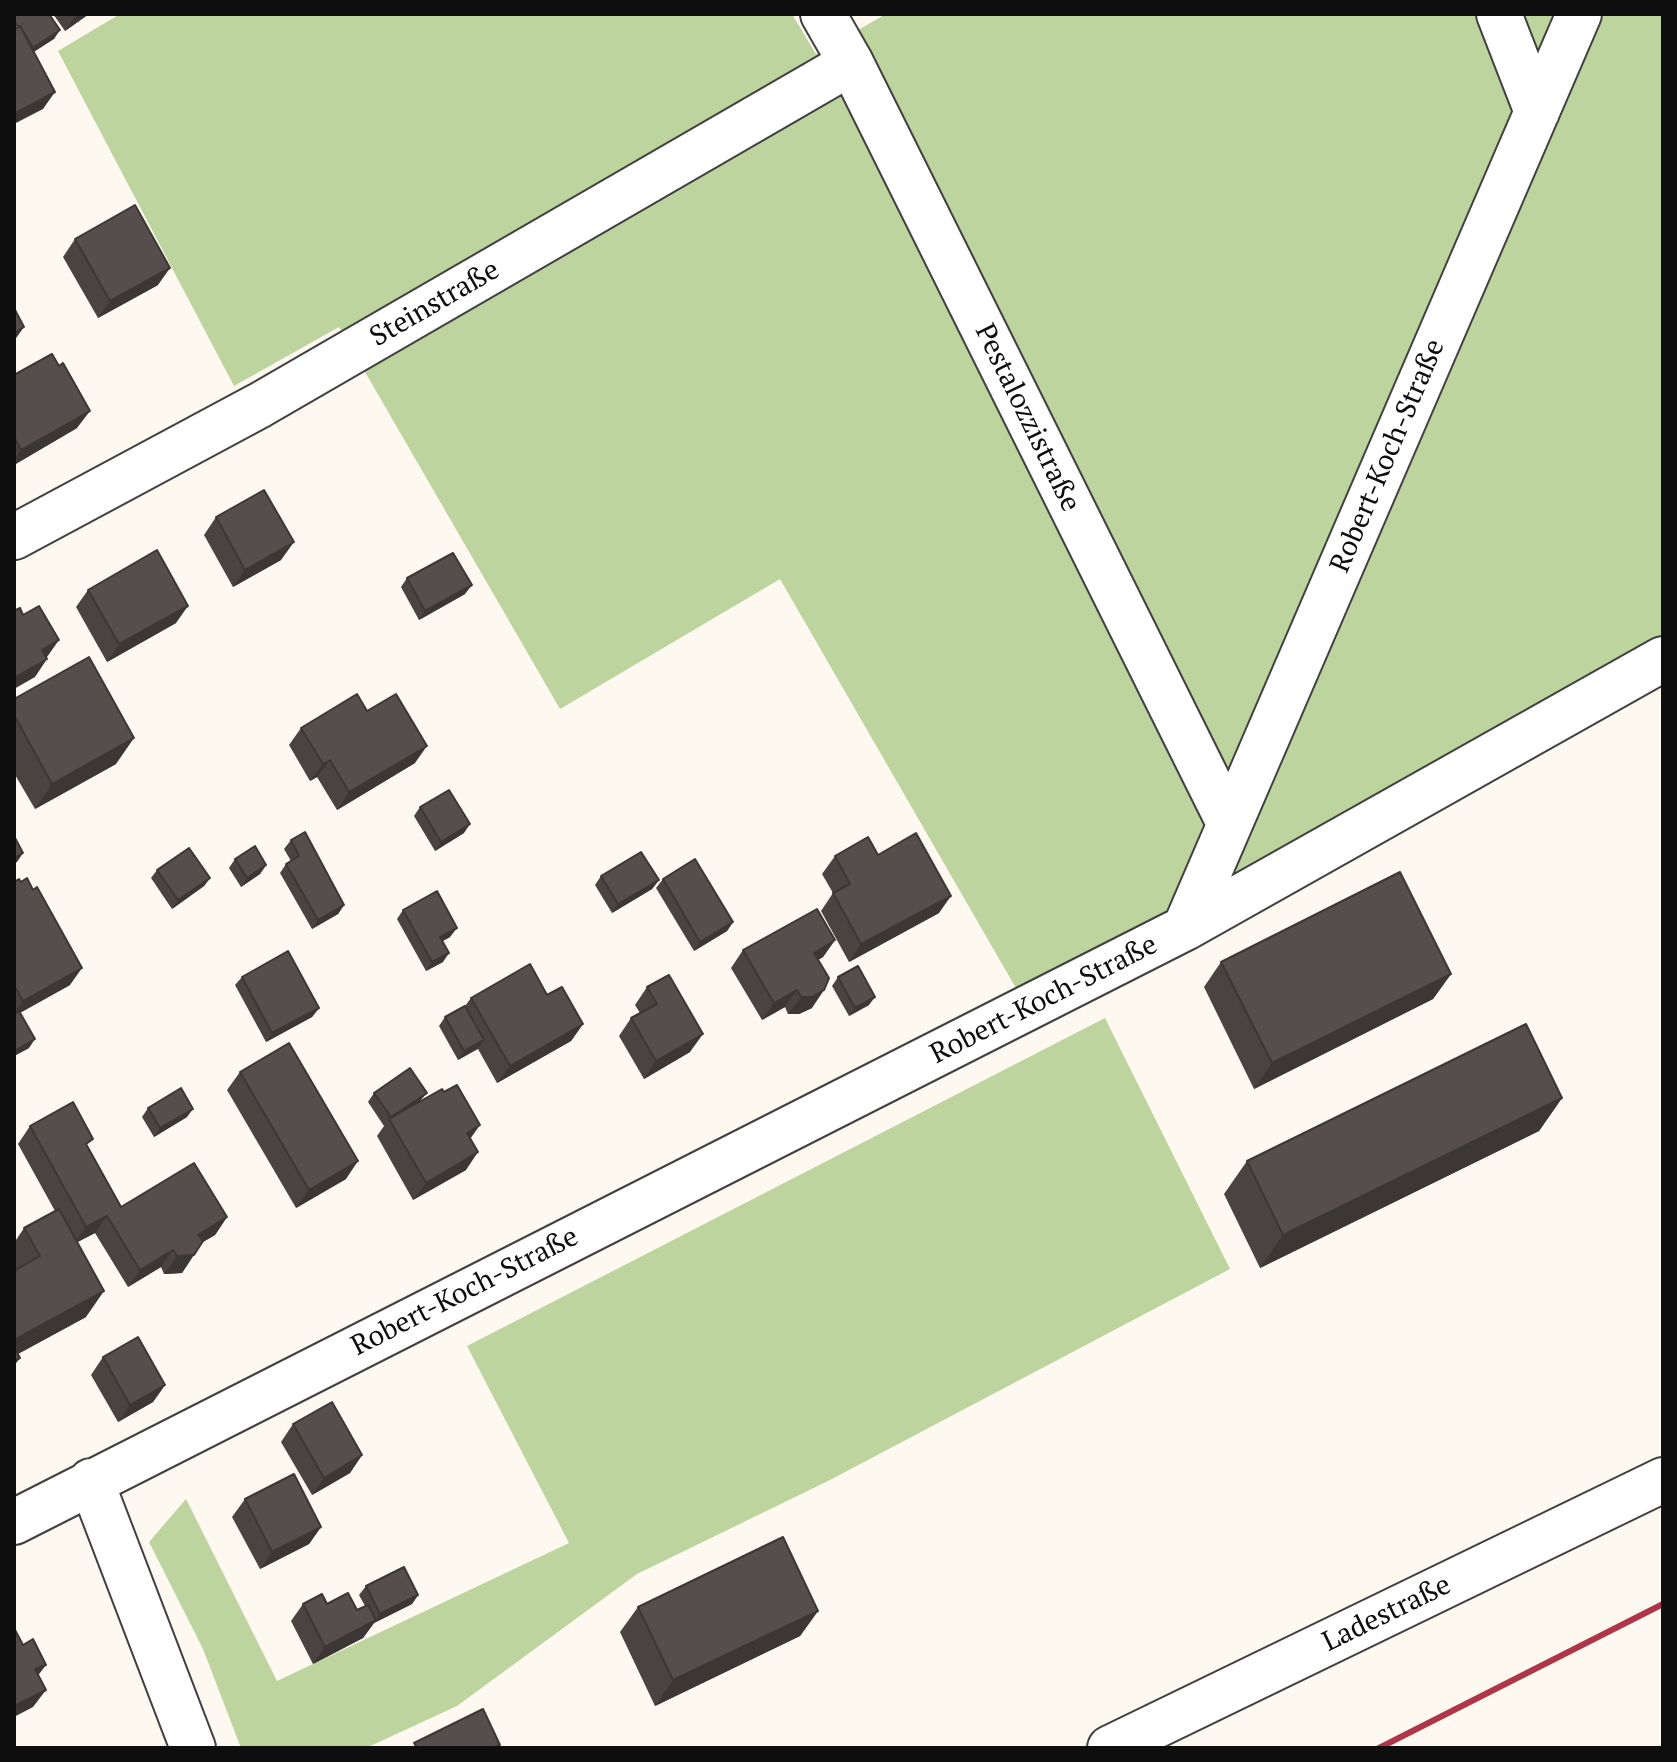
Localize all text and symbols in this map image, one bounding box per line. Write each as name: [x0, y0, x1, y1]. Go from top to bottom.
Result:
street label: Steinstraße: [364, 253, 506, 355]
street label: Pestalozzistraße: [967, 319, 1087, 517]
street label: Robert-Koch-Straße: [1324, 334, 1452, 578]
street label: Robert-Koch-Straße: [925, 928, 1163, 1072]
street label: Robert-Koch-Straße: [346, 1220, 584, 1364]
street label: Ladestraße: [1317, 1569, 1457, 1659]

